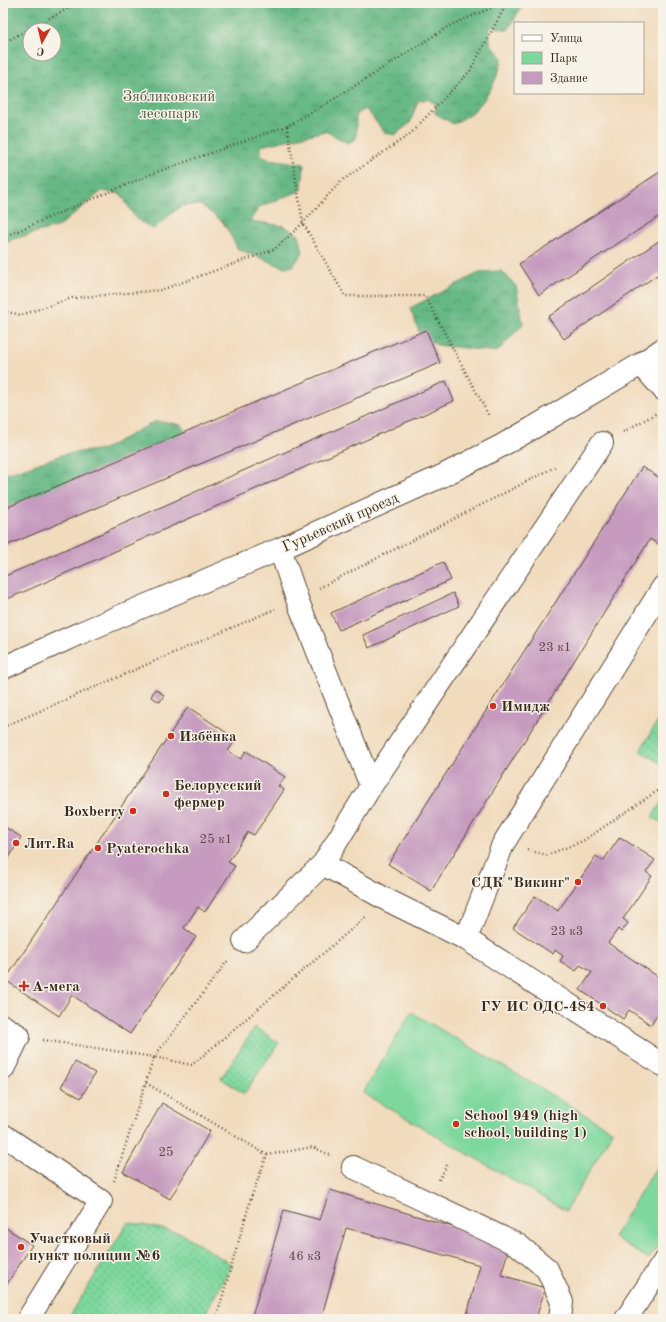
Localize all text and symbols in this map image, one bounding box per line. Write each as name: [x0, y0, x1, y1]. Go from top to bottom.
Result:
north arrow: [22, 22, 62, 62]
legend: [514, 22, 644, 94]
text: Улица: [550, 33, 583, 45]
text: С: [36, 44, 45, 56]
text: Парк: [550, 53, 578, 65]
text: Здание: [550, 73, 588, 85]
park label: Зябликовский лесопарк: [123, 90, 215, 122]
street label: Гурьевский проезд: [280, 491, 401, 556]
house number: 23 к1: [539, 641, 571, 654]
place label: Имидж: [501, 700, 550, 715]
marker: Имидж: [488, 701, 498, 711]
place label: Избёнка: [179, 730, 237, 745]
marker: Избёнка: [166, 731, 176, 741]
place label: Белорусский фермер: [174, 779, 262, 811]
marker: Белорусский фермер: [161, 789, 171, 799]
place label: Boxberry: [64, 805, 125, 820]
marker: Boxberry: [128, 806, 138, 816]
house number: 25 к1: [200, 833, 232, 846]
place label: Лит.Ra: [24, 837, 75, 852]
marker: Лит.Ra: [11, 838, 21, 848]
place label: Pyaterochka: [106, 842, 190, 857]
marker: Pyaterochka: [93, 843, 103, 853]
place label: СДК "Викинг": [471, 876, 570, 891]
marker: СДК "Викинг": [573, 877, 583, 887]
house number: 23 к3: [551, 925, 583, 938]
place label: А-мега: [32, 980, 80, 995]
marker: А-мега: [19, 981, 29, 991]
place label: ГУ ИС ОДС-484: [481, 1000, 595, 1015]
marker: ГУ ИС ОДС-484: [598, 1001, 608, 1011]
place label: School 949 (high school, building 1): [464, 1109, 587, 1141]
marker: School 949 (high school, building 1): [451, 1119, 461, 1129]
house number: 25: [158, 1146, 174, 1159]
place label: Участковый пункт полиции №6: [29, 1232, 160, 1264]
marker: Участковый пункт полиции №6: [16, 1242, 26, 1252]
house number: 46 к3: [289, 1250, 321, 1263]

